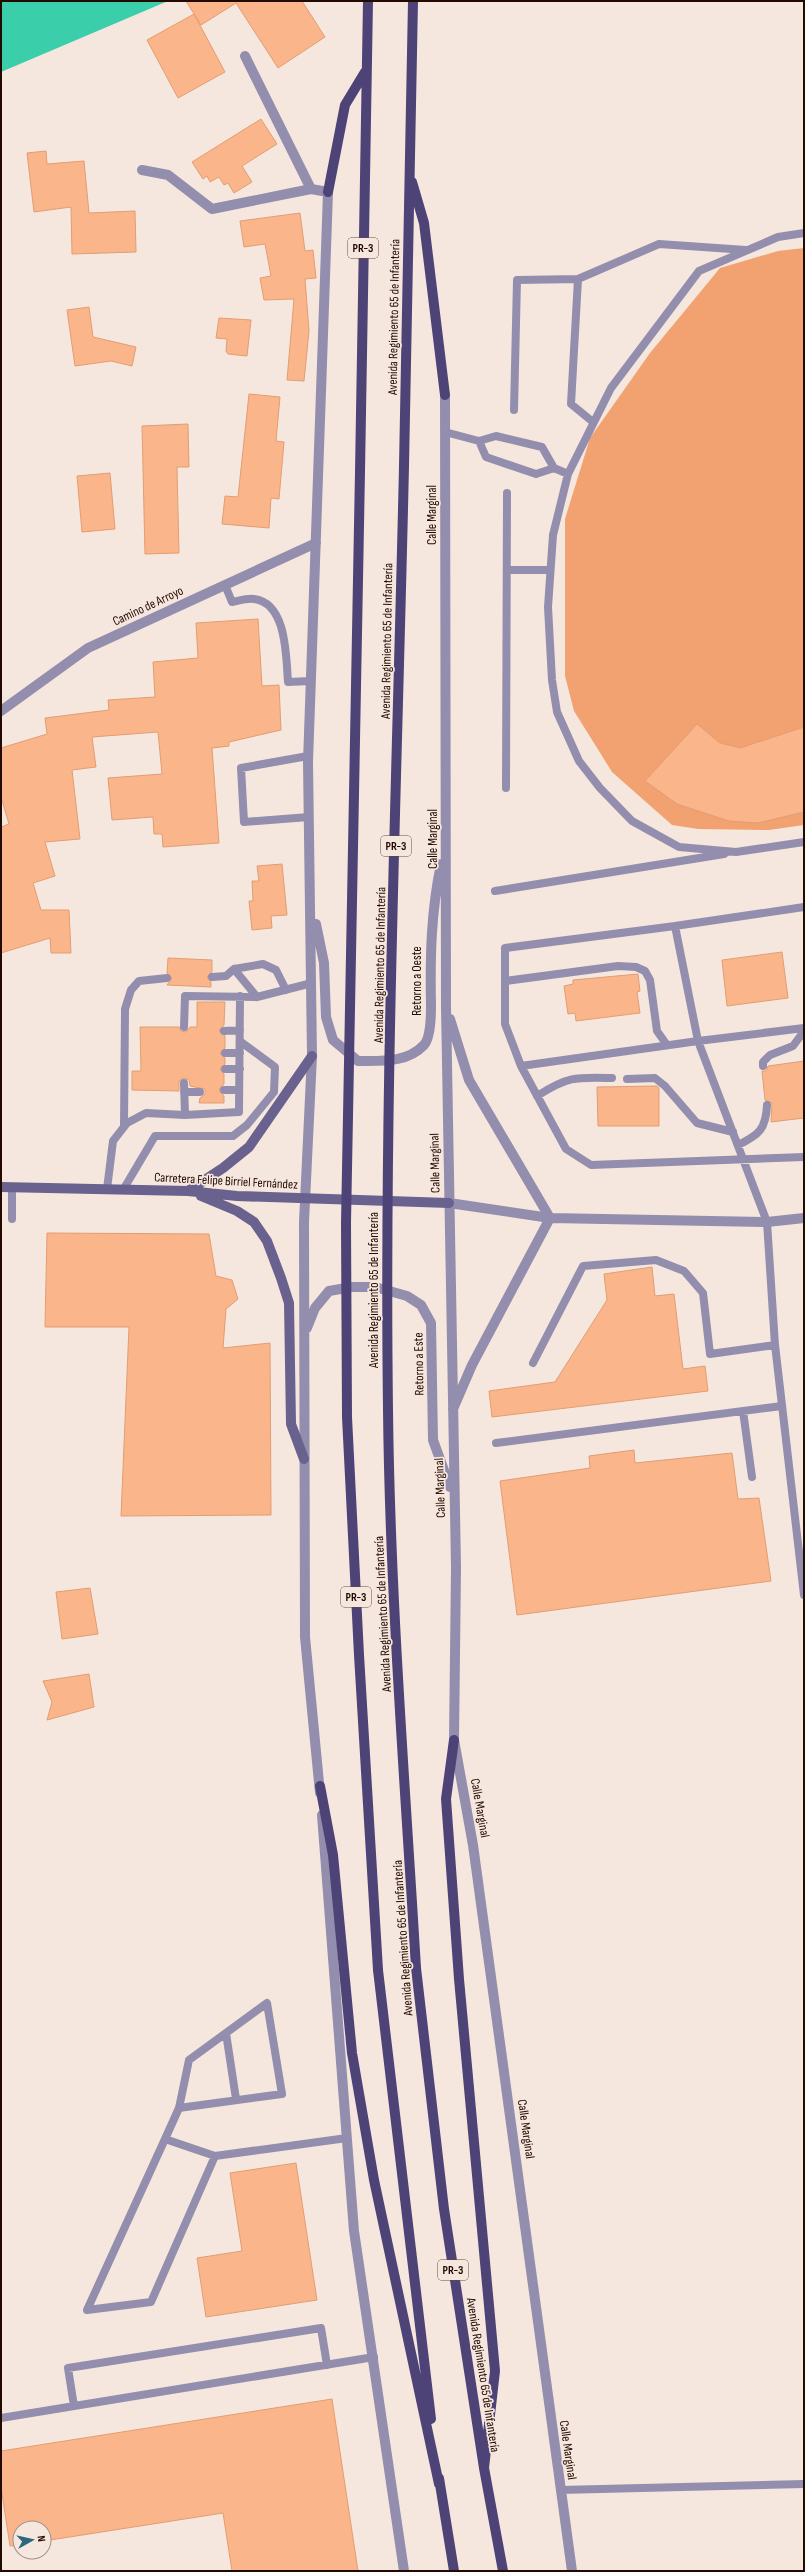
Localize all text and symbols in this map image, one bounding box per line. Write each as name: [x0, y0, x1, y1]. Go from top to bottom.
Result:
road number: PR-3: [348, 238, 378, 258]
street label: Avenida Regimiento 65 de Infantería: [385, 239, 403, 396]
street label: Calle Marginal: [424, 485, 440, 545]
street label: Avenida Regimiento 65 de Infantería: [378, 563, 396, 720]
street label: Camino de Arroyo: [110, 583, 186, 629]
street label: Calle Marginal: [425, 809, 441, 869]
road number: PR-3: [381, 836, 411, 856]
street label: Avenida Regimiento 65 de Infantería: [371, 887, 389, 1044]
street label: Retorno a Oeste: [409, 946, 425, 1016]
street label: Calle Marginal: [426, 1133, 444, 1193]
street label: Carretera Felipe Birriel Fernández: [154, 1169, 299, 1193]
street label: Avenida Regimiento 65 de Infantería: [366, 1212, 382, 1369]
street label: Retorno a Este: [410, 1332, 428, 1396]
street label: Calle Marginal: [431, 1458, 449, 1518]
street label: Avenida Regimiento 65 de Infantería: [371, 1536, 395, 1693]
road number: PR-3: [341, 1587, 371, 1607]
street label: Calle Marginal: [467, 1777, 493, 1839]
street label: Avenida Regimiento 65 de Infantería: [390, 1860, 416, 2017]
street label: Calle Marginal: [514, 2098, 538, 2160]
road number: PR-3: [438, 2260, 468, 2280]
street label: Avenida Regimiento 65 de Infantería: [463, 2296, 503, 2453]
street label: Calle Marginal: [556, 2419, 580, 2481]
north arrow: [12, 2520, 52, 2560]
text: N: [35, 2535, 48, 2543]

